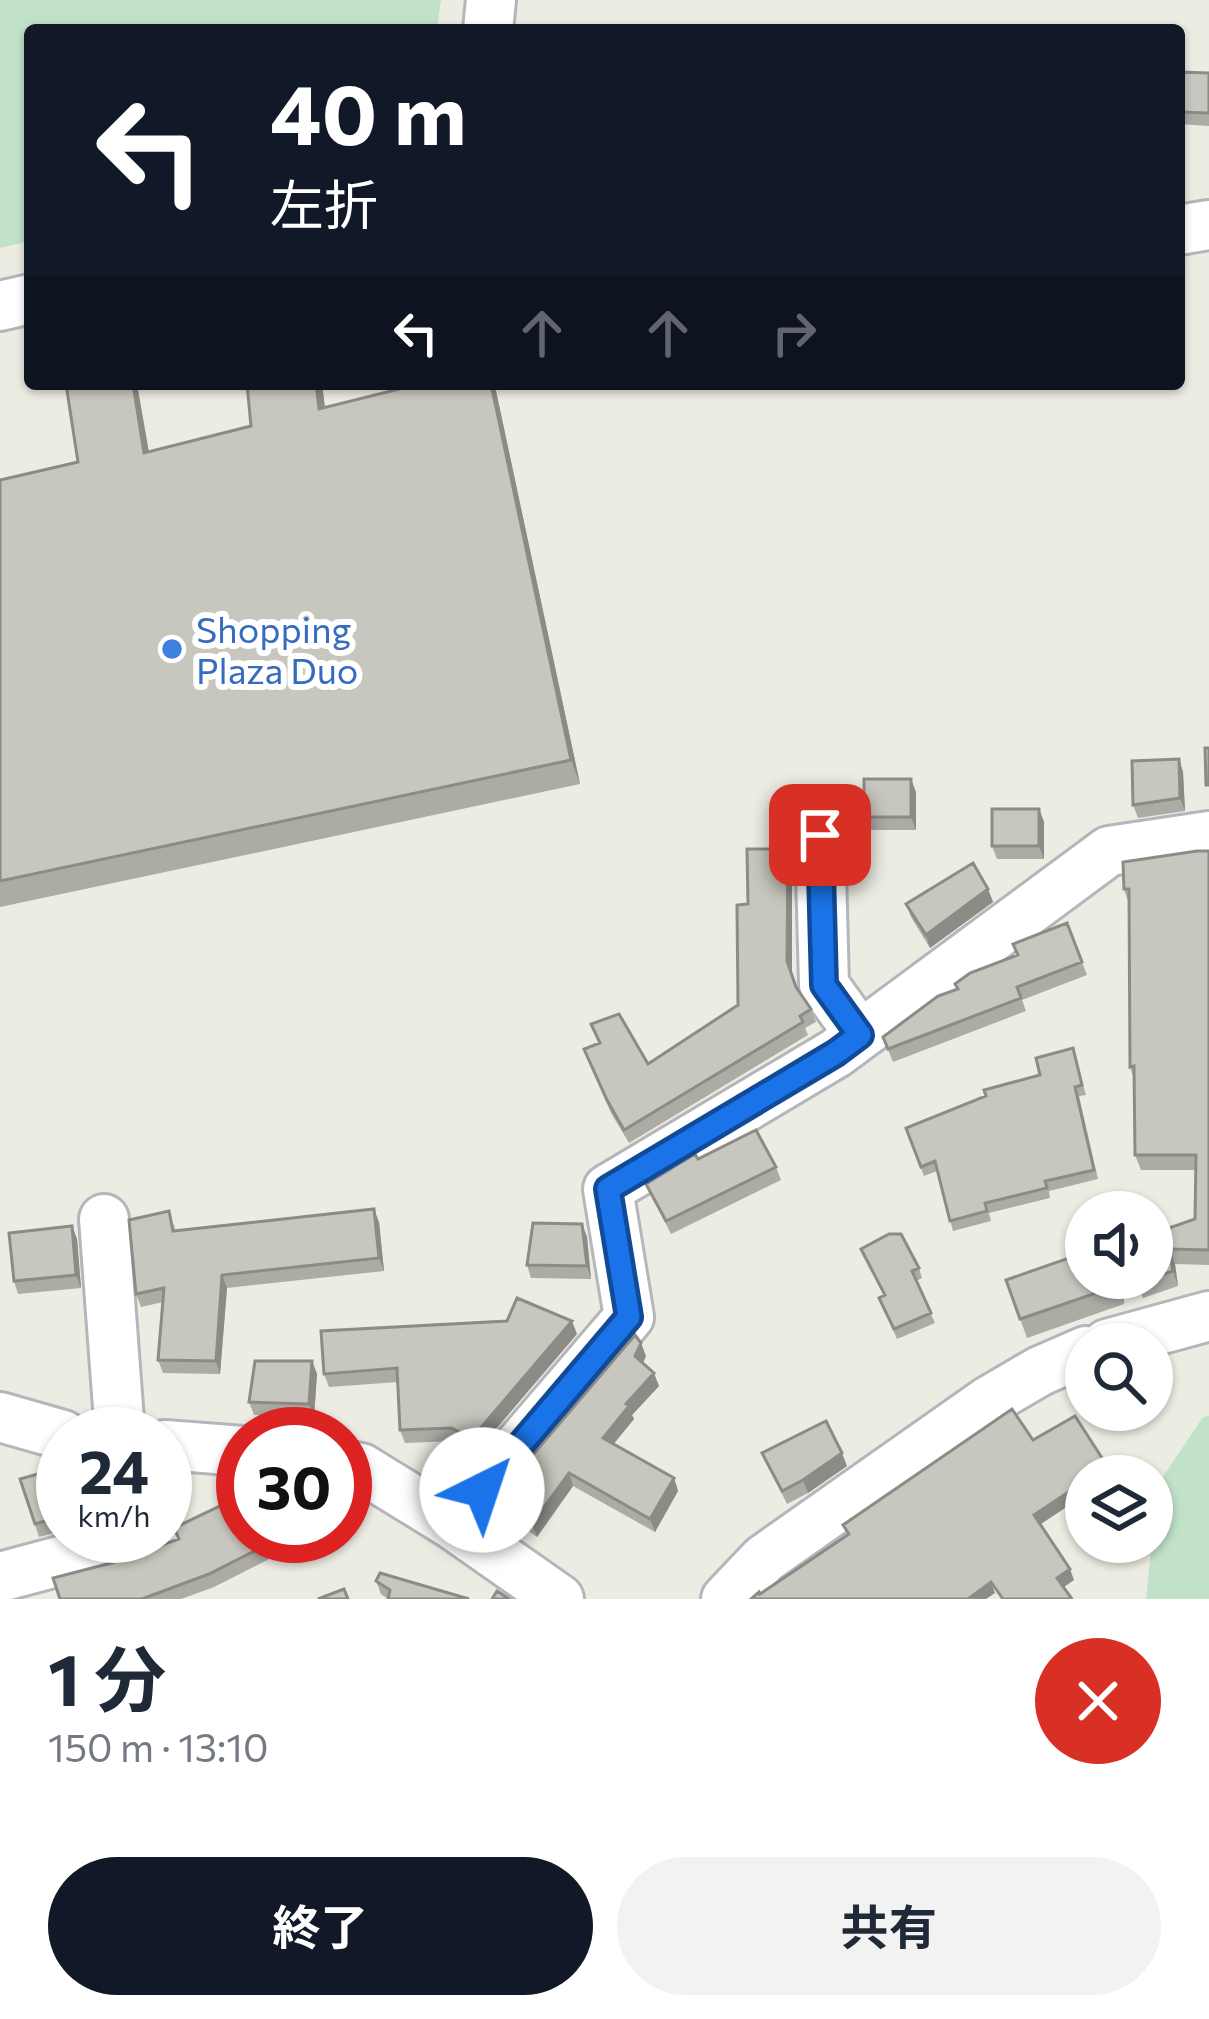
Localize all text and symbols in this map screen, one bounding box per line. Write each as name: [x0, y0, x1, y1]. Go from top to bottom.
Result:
text: 40 m: [270, 60, 467, 162]
icon: left: [72, 72, 228, 228]
text: 左折: [270, 170, 378, 236]
icon: left: [383, 300, 449, 366]
icon: ahead: [509, 300, 575, 366]
icon: ahead: [635, 300, 701, 366]
icon: right: [761, 300, 827, 366]
place label: Shopping Plaza Duo: [196, 606, 358, 691]
marker: Shopping Plaza Duo: [159, 636, 185, 662]
pin: [769, 784, 871, 886]
icon: arrive: [787, 802, 853, 868]
map controls: [1065, 1191, 1173, 1563]
button: sound: [1065, 1191, 1173, 1299]
button: search: [1065, 1323, 1173, 1431]
speed limit sign: 30: [216, 1407, 372, 1563]
position arrow: [419, 1427, 545, 1553]
text: 24: [79, 1433, 149, 1506]
button: layers: [1065, 1455, 1173, 1563]
text: km/h: [78, 1496, 150, 1533]
text: 1 分: [48, 1633, 166, 1721]
button: close: [1035, 1638, 1161, 1764]
text: 150 m · 13:10: [48, 1722, 268, 1770]
button: 終了: [48, 1857, 593, 1995]
button: 共有: [617, 1857, 1161, 1995]

